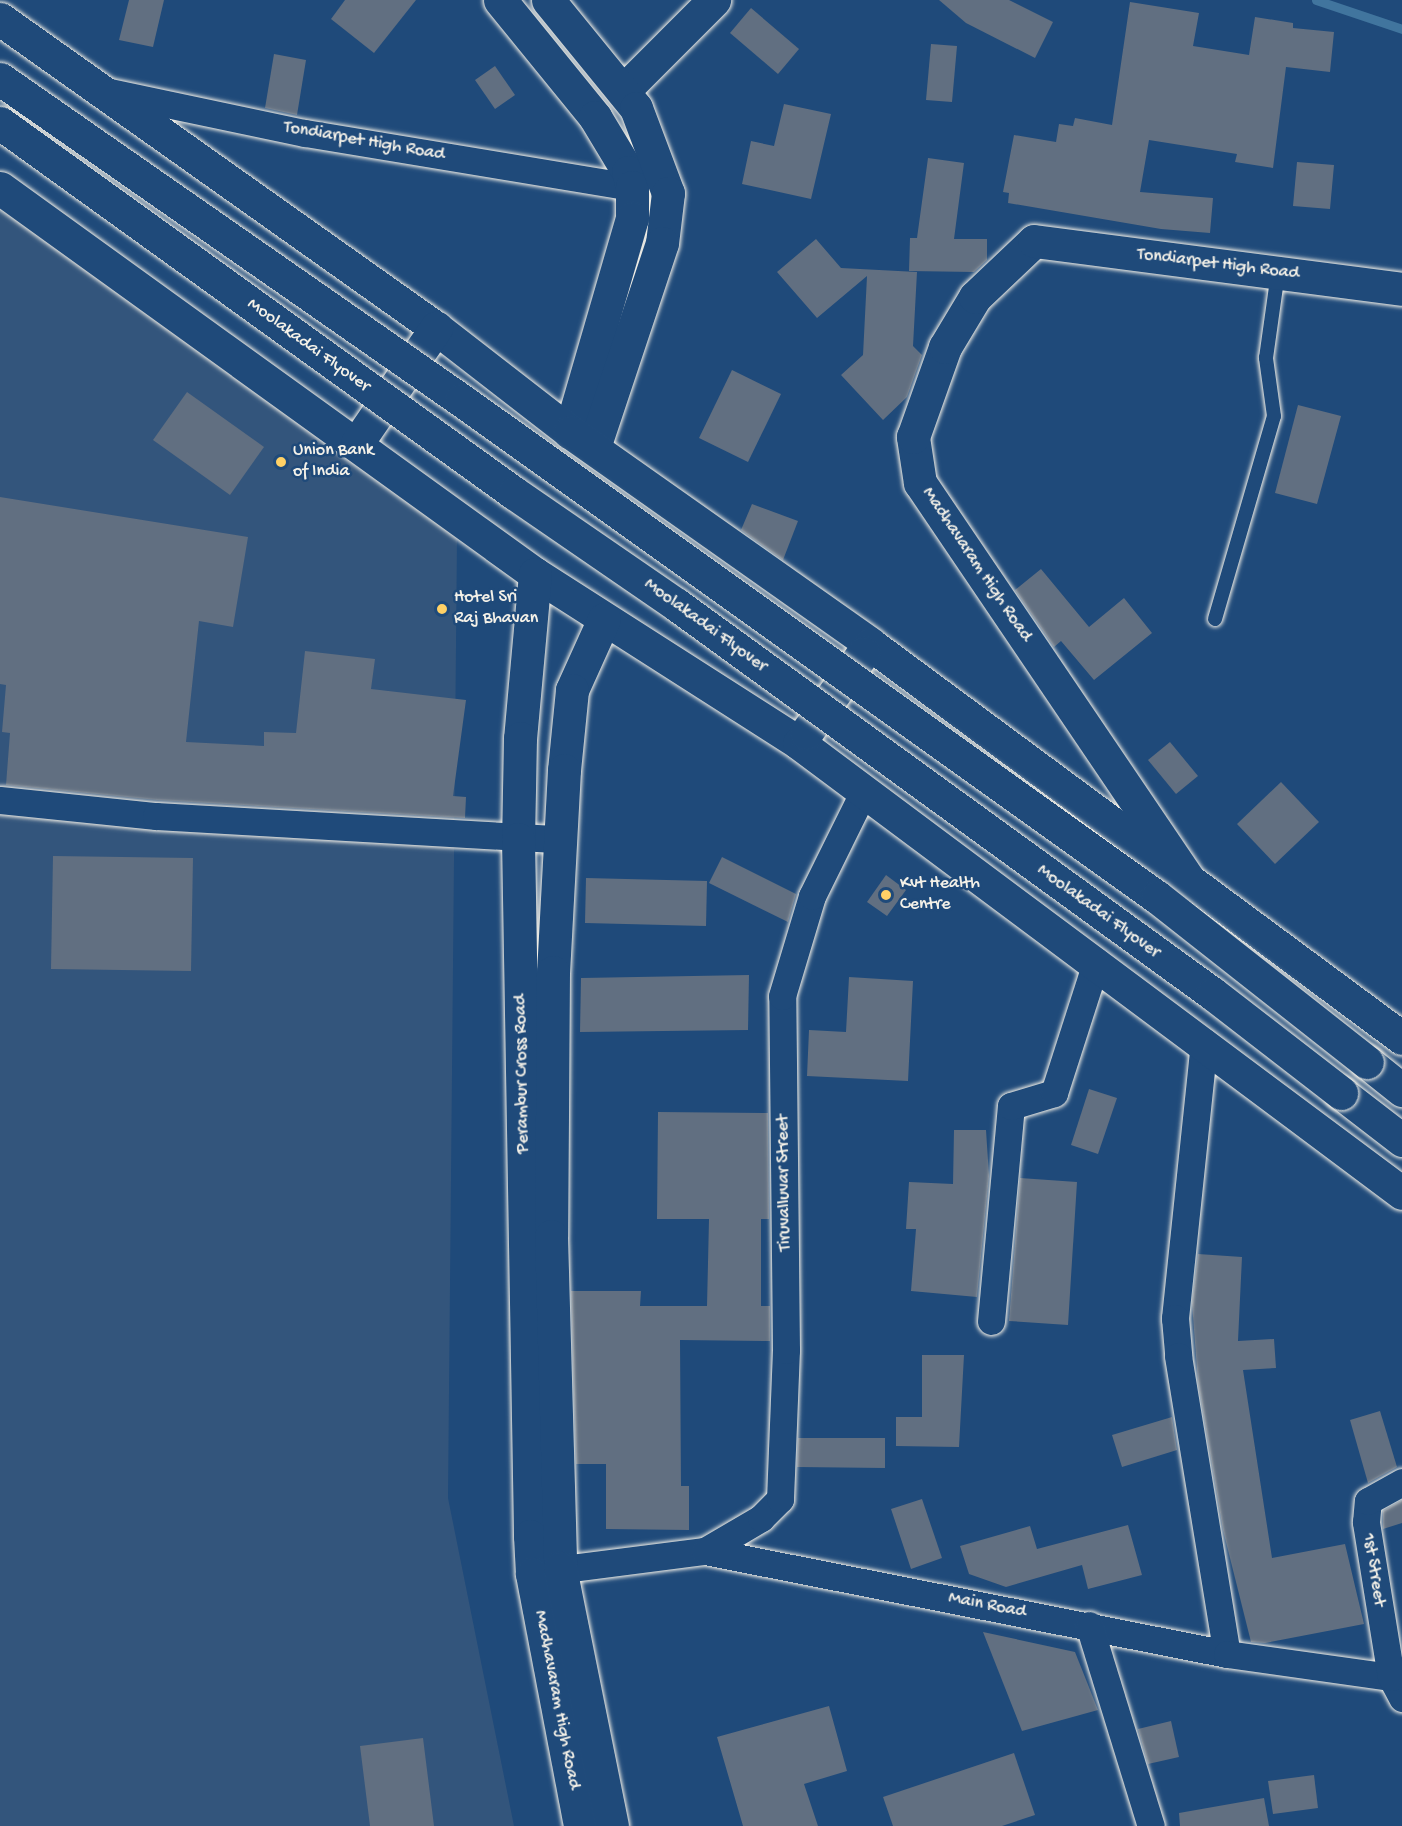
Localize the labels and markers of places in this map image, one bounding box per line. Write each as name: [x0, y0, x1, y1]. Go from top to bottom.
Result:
place label: Union Bank of India: [293, 441, 374, 484]
marker: Union Bank of India: [274, 455, 288, 469]
place label: Hotel Sri Raj Bhavan: [454, 588, 538, 630]
marker: Hotel Sri Raj Bhavan: [435, 602, 449, 616]
place label: Kvt Health Centre: [900, 874, 980, 916]
marker: Kvt Health Centre: [877, 886, 895, 904]

